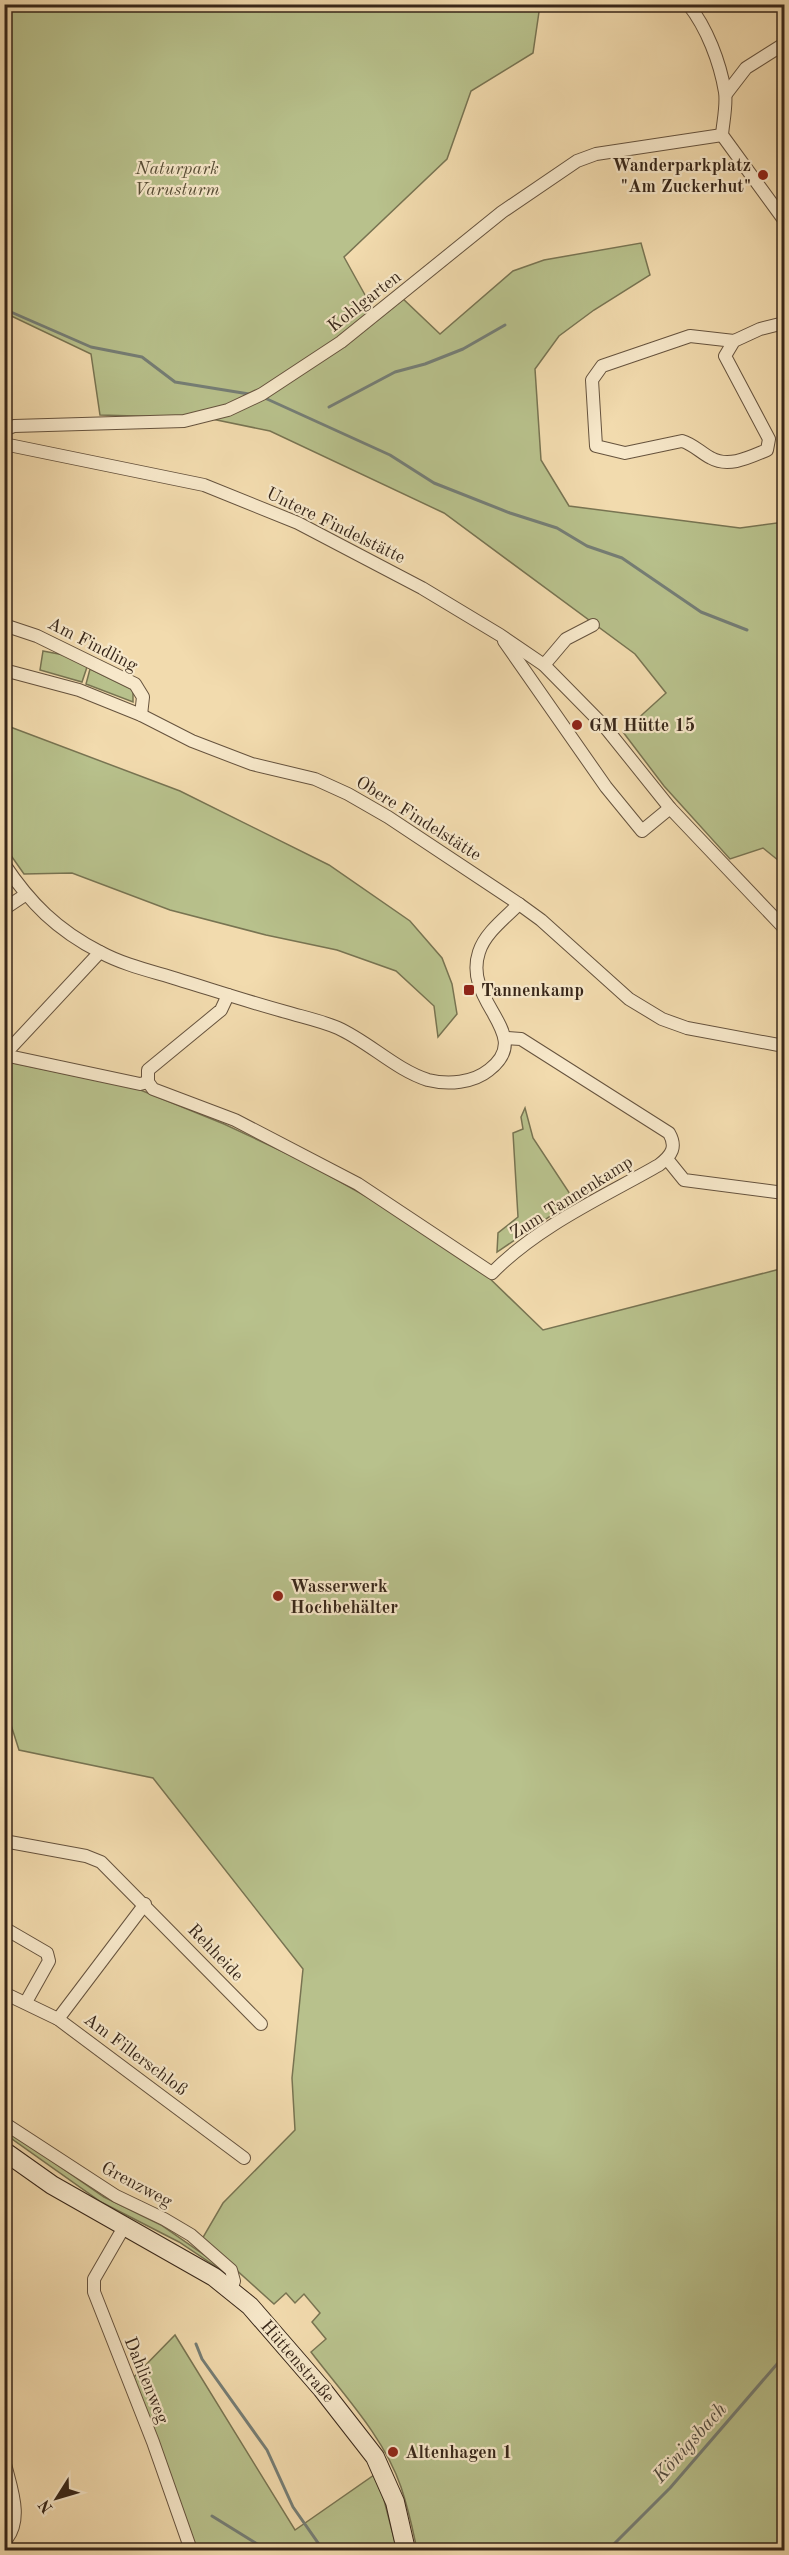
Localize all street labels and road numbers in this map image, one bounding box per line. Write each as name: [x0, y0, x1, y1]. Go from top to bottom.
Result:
street label: Kohlgarten: [325, 268, 405, 336]
street label: Untere Findelstätte: [263, 484, 408, 567]
street label: Am Findling: [45, 615, 141, 675]
street label: Obere Findelstätte: [353, 773, 484, 865]
street label: Zum Tannenkamp: [507, 1153, 636, 1243]
street label: Rehheide: [184, 1921, 247, 1985]
street label: Am Fillerschloß: [80, 2010, 190, 2099]
street label: Grenzweg: [98, 2159, 175, 2211]
street label: Hüttenstraße: [257, 2317, 338, 2406]
street label: Dahlienweg: [121, 2335, 172, 2426]

